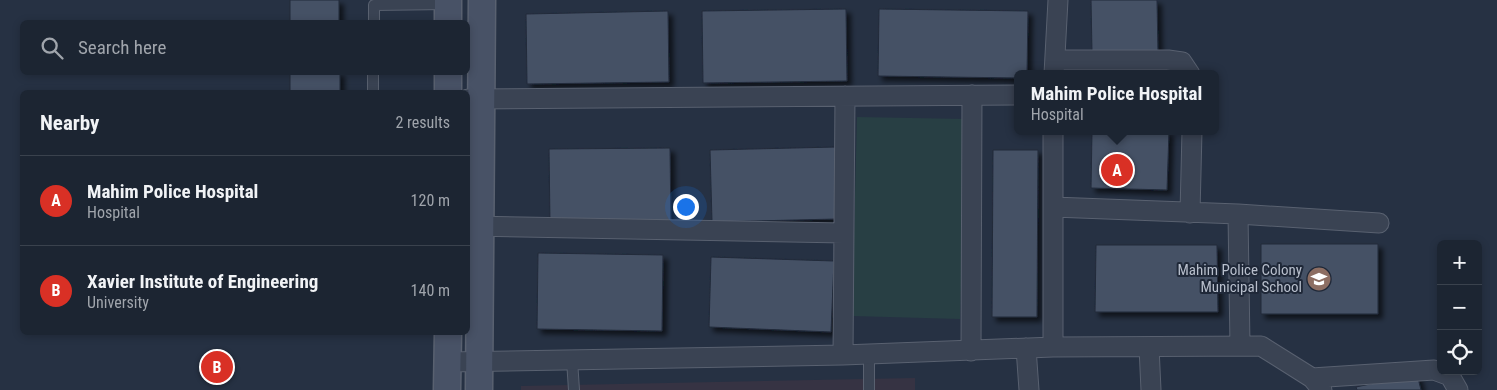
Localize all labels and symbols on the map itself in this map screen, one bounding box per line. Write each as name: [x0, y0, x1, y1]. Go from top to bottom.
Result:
pin: A: [1101, 151, 1133, 189]
your location: [673, 194, 699, 220]
place label: Mahim Police Colony Municipal School: [1178, 261, 1302, 296]
school or university icon: Mahim Police Colony Municipal School: [1306, 266, 1332, 292]
pin: B: [201, 348, 233, 386]

